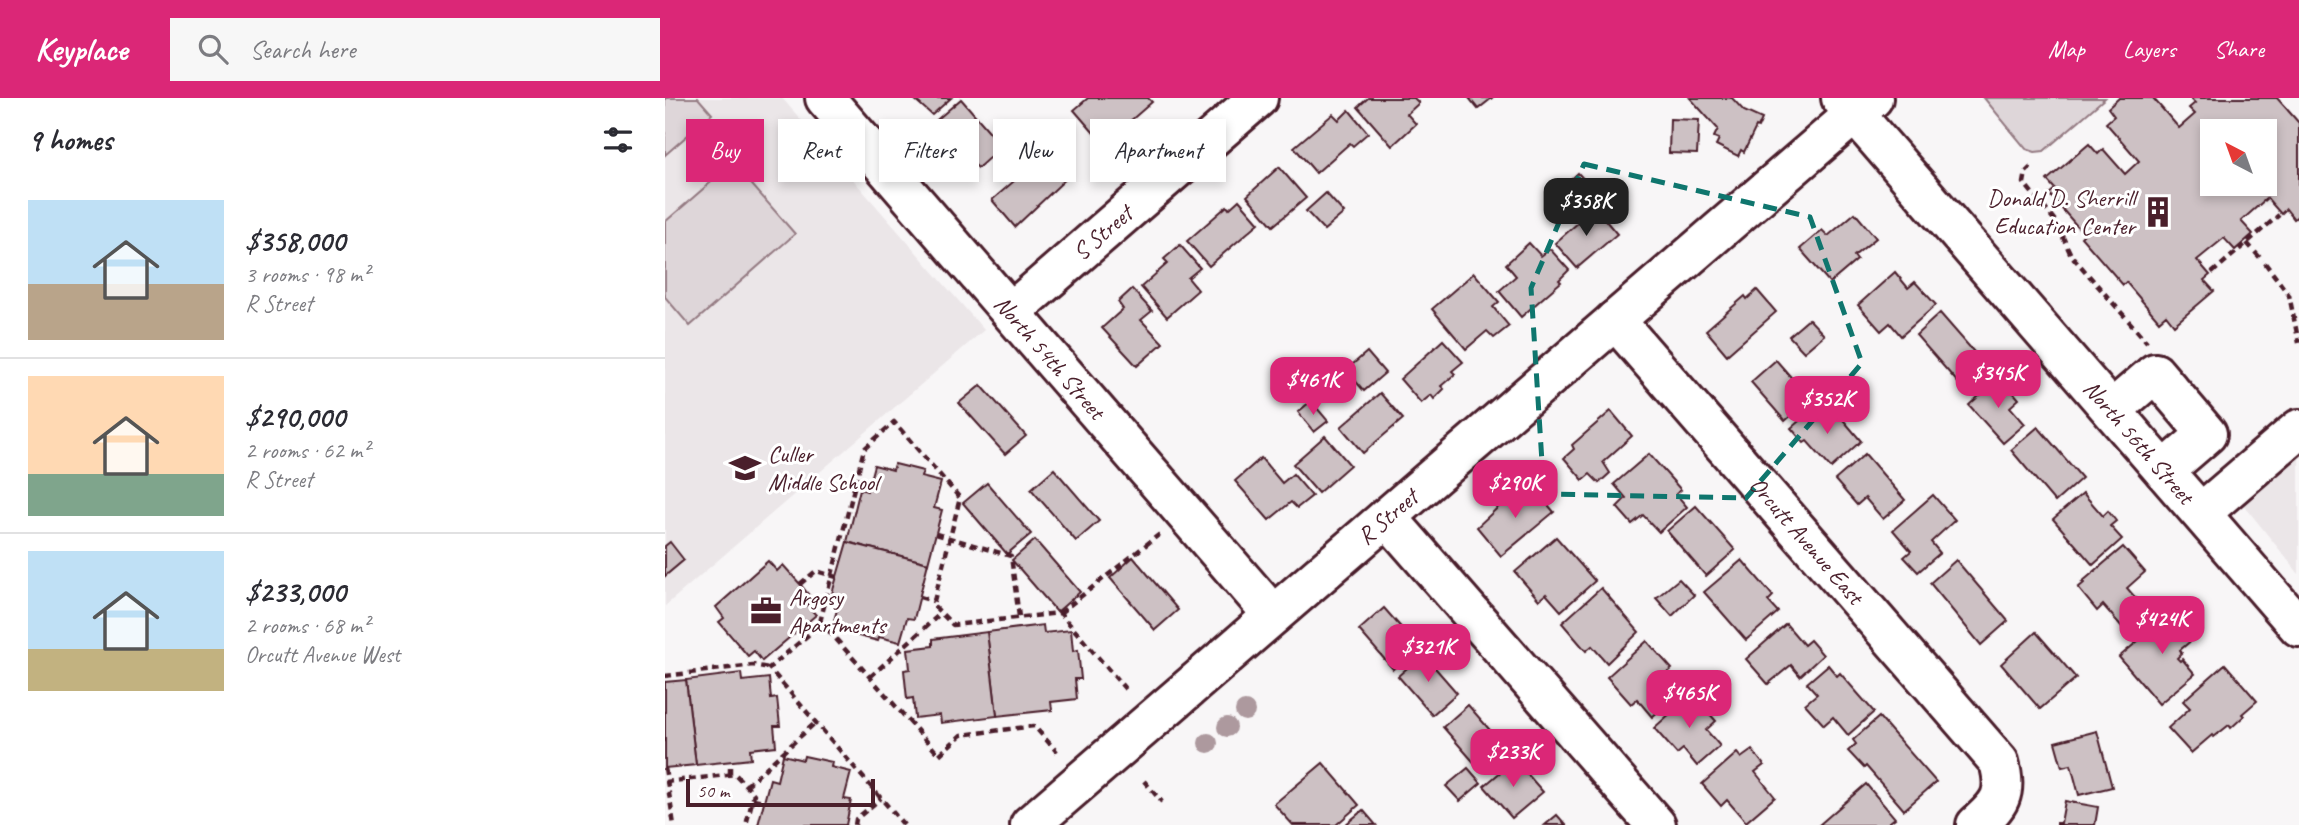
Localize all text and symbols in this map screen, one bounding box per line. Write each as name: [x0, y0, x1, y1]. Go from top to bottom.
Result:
search box: [170, 18, 660, 81]
text: Keyplace: [35, 28, 128, 70]
icon: search: [194, 30, 232, 68]
text: Search here: [250, 33, 356, 66]
text: Map: [2048, 34, 2085, 64]
text: Layers: [2123, 34, 2176, 64]
text: Share: [2214, 34, 2264, 64]
chip: Buy: [686, 119, 764, 182]
chip: Rent: [778, 119, 865, 182]
chip: Filters: [879, 119, 979, 182]
chip: New: [993, 119, 1076, 182]
chip: Apartment: [1090, 119, 1226, 182]
north arrow: [2200, 119, 2277, 196]
map controls: [2200, 119, 2277, 196]
text: 9 homes: [28, 121, 112, 159]
icon: filters: [599, 121, 637, 159]
pin: $358K: [1537, 178, 1635, 238]
place label: Donald D. Sherrill Education Center: [1987, 183, 2139, 241]
text: $358K: [1560, 186, 1612, 215]
building icon: Donald D. Sherrill Education Center: [2141, 195, 2175, 229]
street label: S Street: [1066, 197, 1141, 267]
text: $358,000: [245, 222, 345, 260]
icon: home: [84, 228, 168, 312]
text: 3 rooms · 98 m²: [245, 260, 369, 289]
text: R Street: [245, 289, 313, 318]
street label: North 54th Street: [988, 289, 1113, 427]
pin: $345K: [1949, 350, 2047, 410]
pin: $461K: [1264, 358, 1362, 417]
text: $345K: [1972, 358, 2024, 387]
text: $461K: [1286, 365, 1340, 394]
street label: North 56th Street: [2077, 374, 2202, 512]
pin: $352K: [1778, 376, 1876, 436]
text: $352K: [1801, 384, 1853, 413]
text: $290,000: [245, 398, 345, 436]
icon: home: [84, 404, 168, 488]
text: 2 rooms · 62 m²: [245, 436, 369, 465]
place label: Culler Middle School: [768, 439, 882, 497]
school or university icon: Culler Middle School: [728, 451, 762, 485]
pin: $290K: [1466, 460, 1564, 520]
text: R Street: [245, 465, 313, 494]
text: $290K: [1489, 468, 1541, 497]
street label: Orcutt Avenue East: [1743, 470, 1871, 612]
street label: R Street: [1351, 480, 1426, 551]
text: $233,000: [245, 573, 345, 611]
icon: home: [84, 579, 168, 663]
place label: Argosy Apartments: [789, 582, 888, 640]
office icon: Argosy Apartments: [749, 594, 783, 628]
pin: $424K: [2113, 596, 2211, 656]
text: $424K: [2135, 604, 2189, 633]
text: 2 rooms · 68 m²: [245, 611, 369, 640]
pin: $321K: [1379, 624, 1477, 684]
text: $321K: [1401, 632, 1455, 661]
text: Orcutt Avenue West: [245, 640, 400, 669]
pin: $465K: [1640, 670, 1738, 730]
text: $465K: [1662, 678, 1716, 707]
pin: $233K: [1464, 730, 1562, 789]
text: $233K: [1486, 737, 1540, 766]
scale bar: [686, 776, 875, 808]
text: 50 m: [697, 779, 729, 803]

